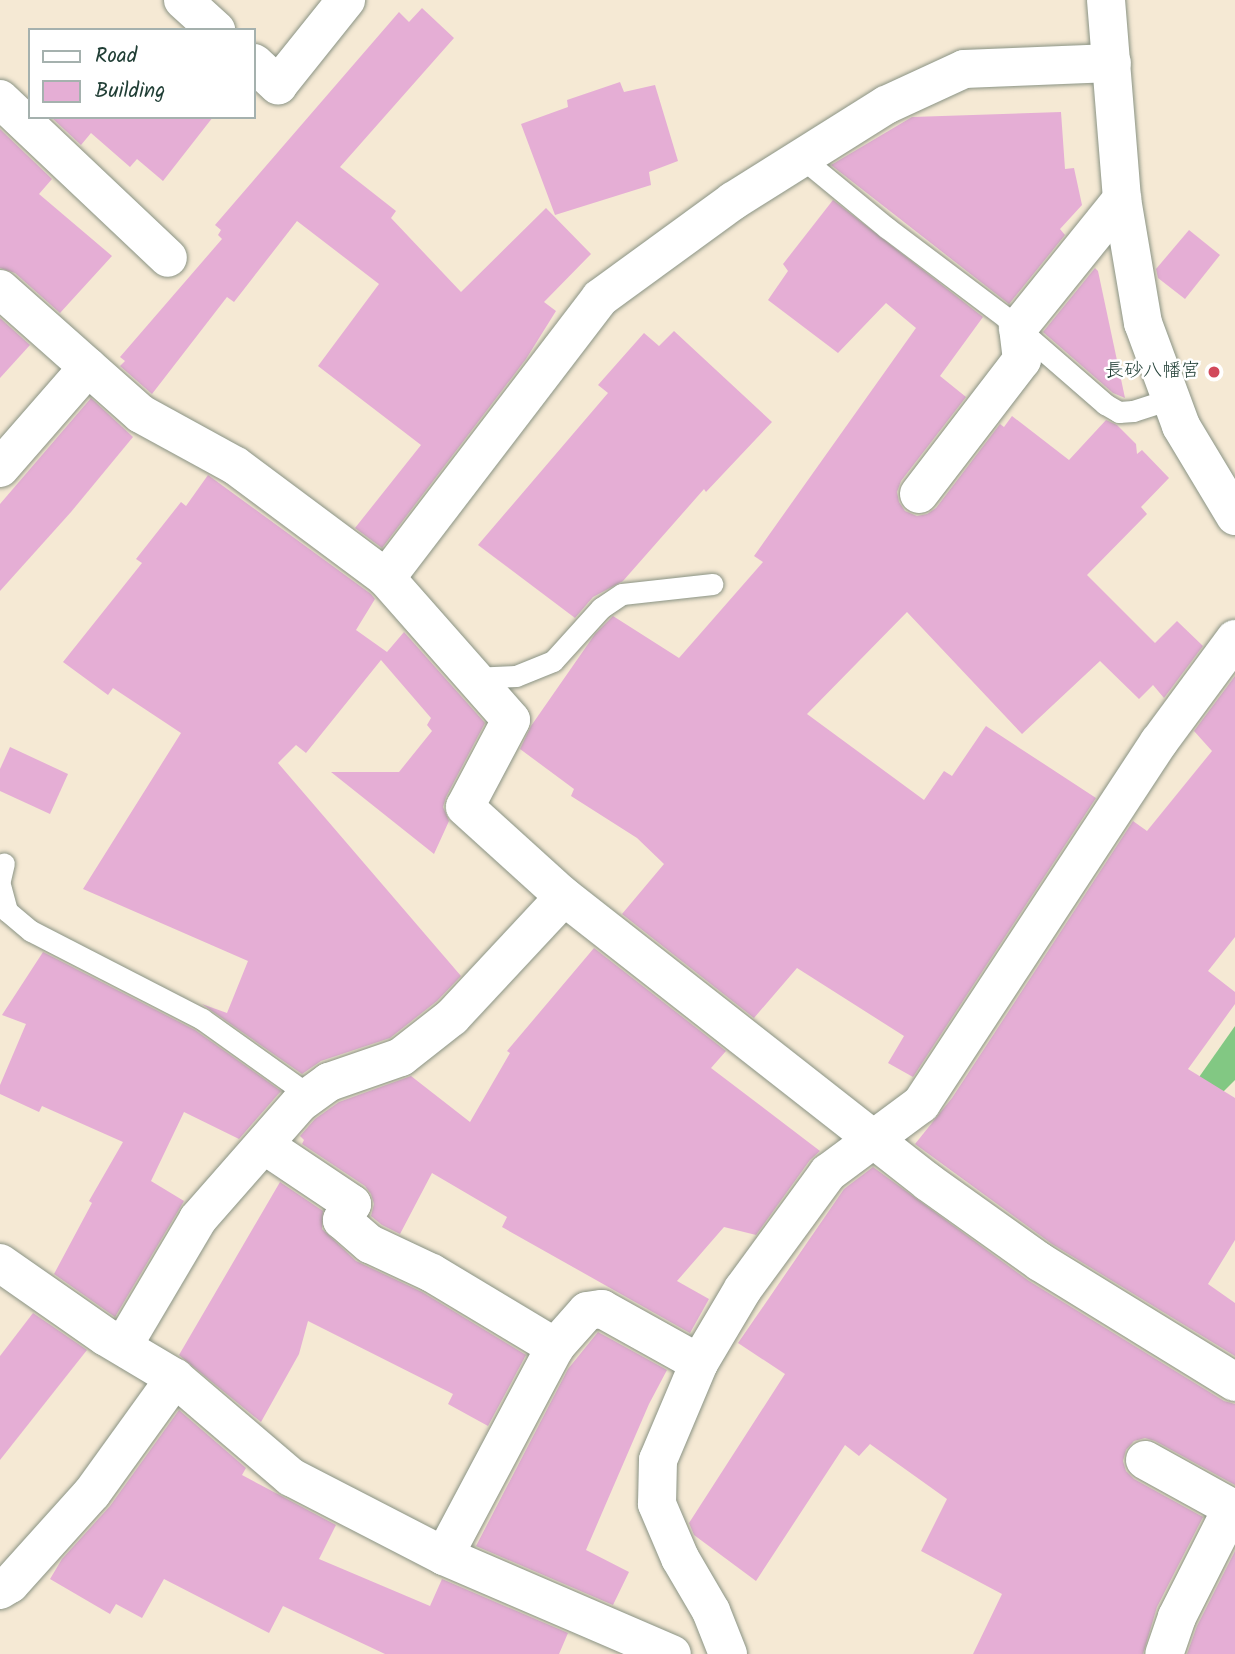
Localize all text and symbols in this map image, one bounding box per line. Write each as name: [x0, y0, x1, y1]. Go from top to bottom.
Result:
legend: [28, 28, 256, 119]
text: Road: [95, 40, 137, 73]
text: Building: [95, 75, 165, 108]
place label: 長砂八幡宮: [1105, 361, 1200, 383]
marker: 長砂八幡宮: [1206, 364, 1222, 380]

